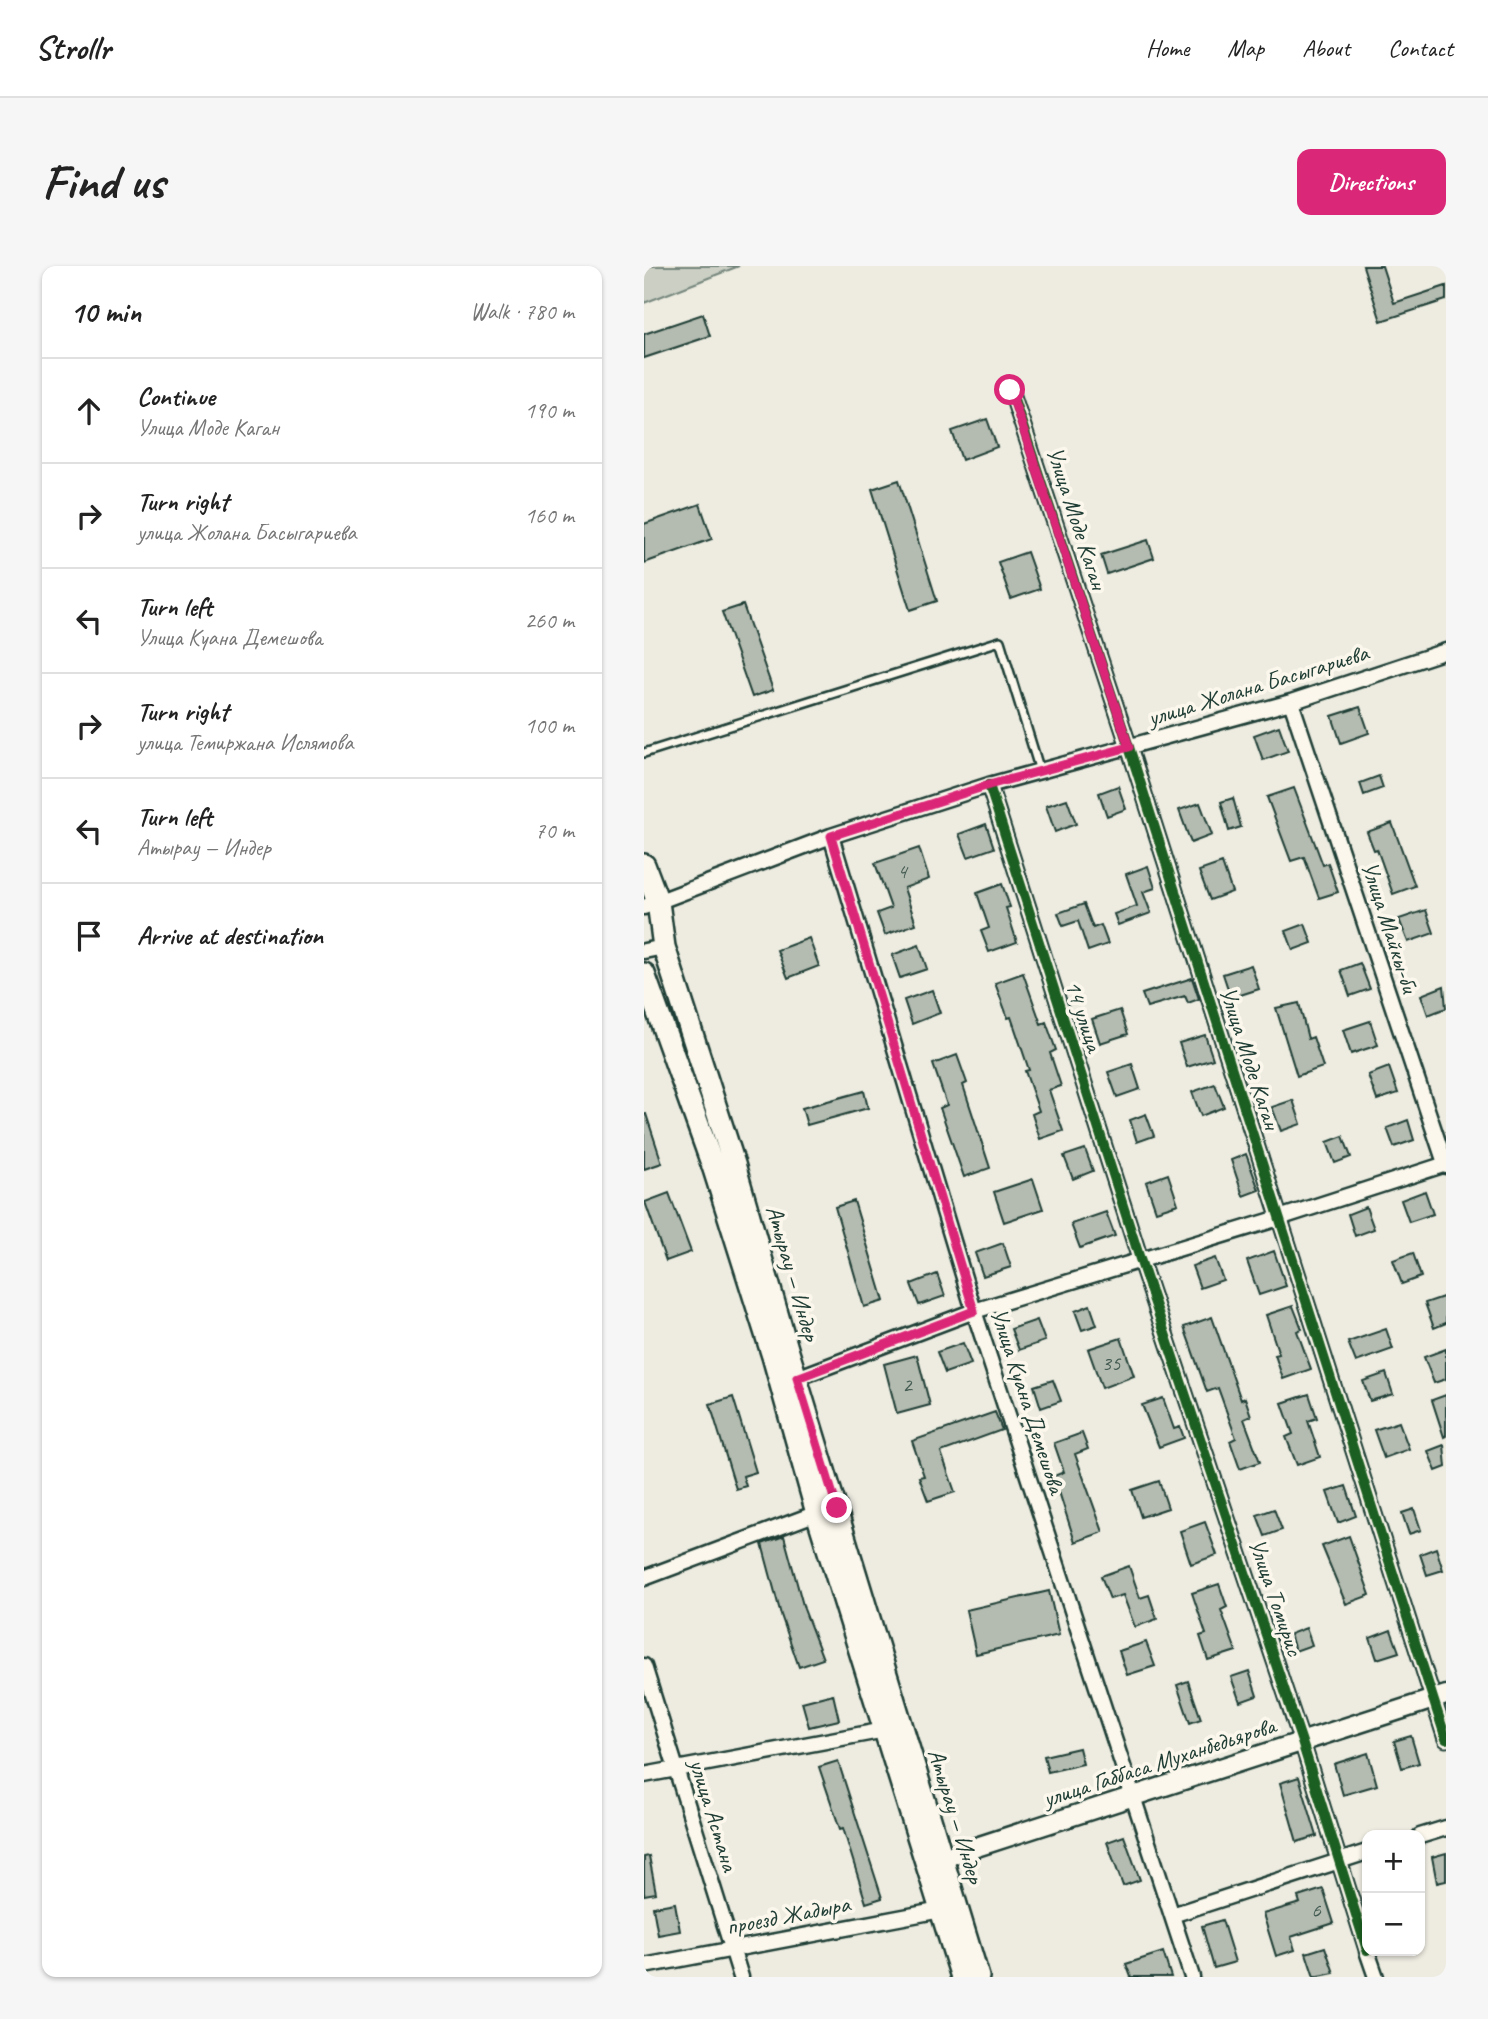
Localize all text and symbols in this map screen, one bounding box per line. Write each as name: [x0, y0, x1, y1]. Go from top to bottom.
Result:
text: Strollr: [35, 27, 110, 69]
text: Home: [1146, 33, 1189, 63]
text: Map: [1227, 33, 1264, 63]
text: About: [1302, 33, 1350, 63]
text: Contact: [1388, 33, 1453, 63]
button: Directions: [1297, 149, 1446, 215]
text: Find us: [42, 151, 164, 213]
text: 10 min: [70, 293, 141, 331]
text: Walk · 780 m: [470, 297, 574, 326]
route start: [994, 374, 1025, 405]
text: Continue: [137, 380, 215, 413]
icon: ahead: [70, 392, 108, 430]
text: 190 m: [525, 396, 574, 425]
text: Улица Моде Каган: [137, 413, 279, 442]
street label: Улица Моде Каган: [1040, 443, 1115, 594]
text: Turn right: [137, 485, 228, 518]
icon: right: [70, 497, 108, 535]
text: 160 m: [525, 501, 574, 530]
text: улица Жолана Басыгариева: [137, 518, 356, 547]
text: Turn left: [137, 590, 212, 623]
icon: left: [70, 602, 108, 640]
text: 260 m: [525, 606, 574, 635]
text: Улица Куана Демешова: [137, 623, 322, 652]
street label: улица Жолана Басыгариева: [1142, 637, 1373, 733]
text: Turn right: [137, 695, 228, 728]
icon: right: [70, 707, 108, 745]
text: 100 m: [525, 711, 574, 740]
text: улица Темиржана Ислямова: [137, 728, 353, 757]
text: Turn left: [137, 800, 212, 833]
icon: left: [70, 812, 108, 850]
text: 70 m: [535, 816, 574, 845]
text: Атырау — Индер: [137, 833, 271, 862]
house number: 4: [897, 858, 909, 884]
street label: Улица Майкы-би: [1355, 858, 1426, 998]
icon: arrive: [70, 917, 108, 955]
text: Arrive at destination: [137, 919, 323, 952]
street label: 14 улица: [1058, 976, 1110, 1058]
street label: Улица Моде Каган: [1213, 983, 1288, 1134]
street label: Атырау — Индер: [759, 1202, 827, 1346]
street label: Улица Куана Демешова: [984, 1304, 1073, 1500]
house number: 35: [1102, 1350, 1122, 1376]
house number: 2: [902, 1372, 913, 1398]
route end: [821, 1492, 852, 1523]
street label: Улица Томирис: [1242, 1534, 1311, 1661]
street label: улица Габбаса Муханбедьярова: [1037, 1710, 1281, 1814]
street label: Атырау — Индер: [921, 1745, 991, 1889]
street label: улица Астана: [682, 1753, 746, 1876]
map controls: [1362, 1830, 1425, 1956]
button: +: [1362, 1830, 1425, 1893]
street label: проезд Жадыра: [724, 1888, 854, 1942]
button: −: [1362, 1893, 1425, 1956]
house number: 6: [1311, 1897, 1321, 1923]

